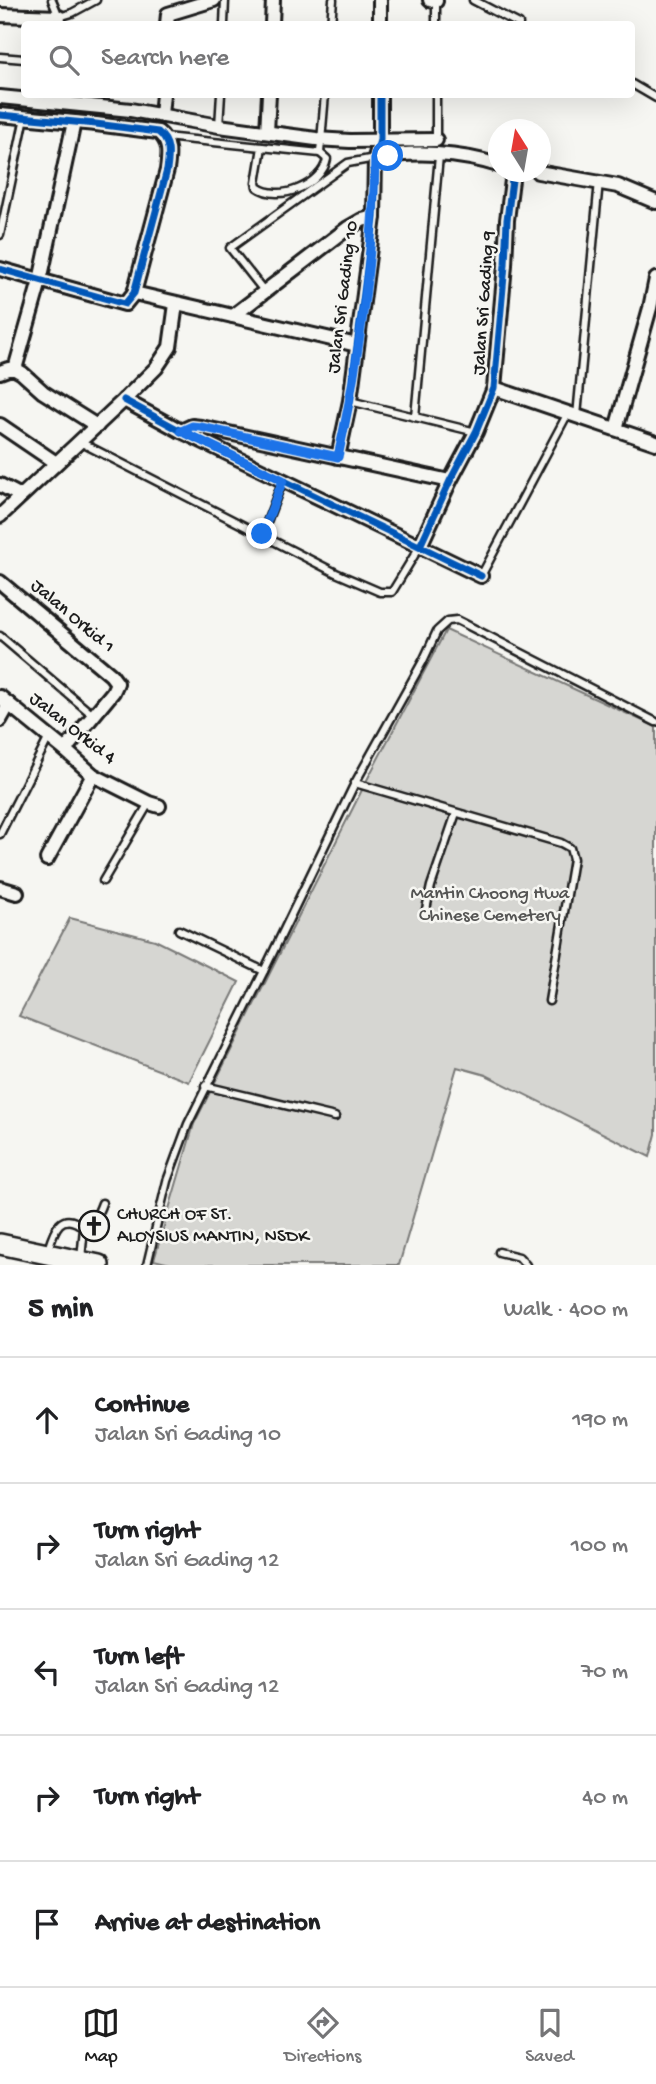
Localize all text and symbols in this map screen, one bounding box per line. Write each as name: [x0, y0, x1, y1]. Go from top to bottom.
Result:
search box: [21, 21, 635, 98]
icon: search: [45, 41, 83, 79]
text: Search here: [101, 44, 229, 75]
north arrow: [488, 119, 551, 182]
route start: [372, 140, 403, 171]
street label: Jalan Sri Gading 10: [323, 219, 365, 375]
street label: Jalan Sri Gading 9: [468, 230, 502, 376]
route end: [246, 518, 277, 549]
street label: Jalan Orkid 1: [25, 575, 119, 659]
street label: Jalan Orkid 4: [24, 688, 120, 770]
park label: Mantin Choong Hwa Chinese Cemetery: [411, 883, 571, 928]
place label: CHURCH OF ST. ALOYSIUS MANTIN, NSDK: [117, 1204, 311, 1249]
church icon: CHURCH OF ST. ALOYSIUS MANTIN, NSDK: [77, 1209, 111, 1243]
text: 5 min: [28, 1293, 93, 1328]
text: Walk · 400 m: [503, 1297, 628, 1324]
text: Continue: [95, 1391, 189, 1422]
icon: ahead: [28, 1401, 66, 1439]
text: 190 m: [572, 1407, 628, 1434]
text: Jalan Sri Gading 10: [95, 1422, 281, 1449]
text: Turn right: [95, 1517, 199, 1548]
icon: right: [28, 1527, 66, 1565]
text: 100 m: [571, 1533, 628, 1560]
text: Jalan Sri Gading 12: [95, 1548, 279, 1575]
text: Turn left: [95, 1643, 183, 1674]
icon: left: [28, 1653, 66, 1691]
text: 70 m: [581, 1659, 628, 1686]
text: Jalan Sri Gading 12: [95, 1674, 279, 1701]
icon: right: [28, 1779, 66, 1817]
text: Turn right: [95, 1783, 199, 1814]
text: 40 m: [582, 1785, 628, 1812]
icon: arrive: [28, 1905, 66, 1943]
text: Arrive at destination: [95, 1909, 320, 1940]
tab: Map: [82, 2004, 120, 2069]
tab: Directions: [284, 2004, 361, 2069]
tab: Saved: [525, 2004, 574, 2069]

